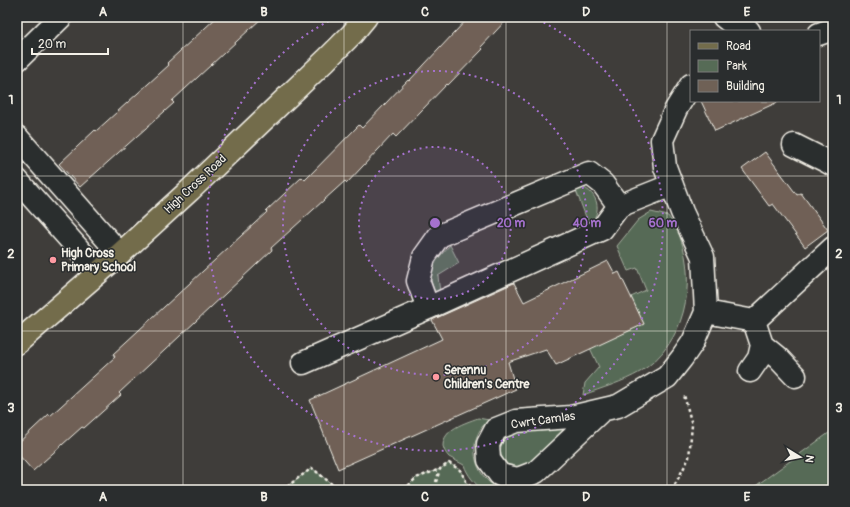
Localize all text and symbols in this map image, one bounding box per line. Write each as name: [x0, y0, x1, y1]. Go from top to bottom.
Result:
text: A: [99, 4, 108, 20]
text: B: [260, 4, 268, 20]
text: C: [421, 4, 429, 20]
text: D: [582, 4, 590, 20]
text: E: [744, 4, 751, 20]
scale bar: [32, 30, 108, 56]
legend: [690, 30, 820, 102]
text: 20 m: [38, 37, 67, 52]
text: Road: [726, 39, 751, 54]
text: Park: [726, 59, 747, 74]
text: Building: [726, 79, 765, 94]
text: 1: [8, 92, 14, 108]
text: 1: [836, 92, 842, 108]
street label: High Cross Road: [161, 151, 230, 217]
centre of rings: [428, 216, 442, 230]
text: 20 m: [497, 216, 525, 231]
text: 40 m: [572, 216, 602, 231]
text: 60 m: [649, 216, 678, 231]
text: 2: [7, 246, 15, 262]
place label: High Cross Primary School: [61, 246, 136, 275]
text: 2: [835, 246, 843, 262]
marker: High Cross Primary School: [48, 255, 58, 265]
place label: Serennu Children's Centre: [444, 363, 531, 392]
marker: Serennu Children's Centre: [431, 372, 441, 382]
text: 3: [7, 400, 15, 416]
text: 3: [835, 400, 843, 416]
street label: Cwrt Camlas: [510, 408, 577, 432]
north arrow: [780, 437, 820, 477]
text: N: [802, 454, 816, 464]
text: A: [99, 489, 108, 505]
text: B: [260, 489, 268, 505]
text: C: [421, 489, 429, 505]
text: D: [582, 489, 590, 505]
text: E: [744, 489, 751, 505]

